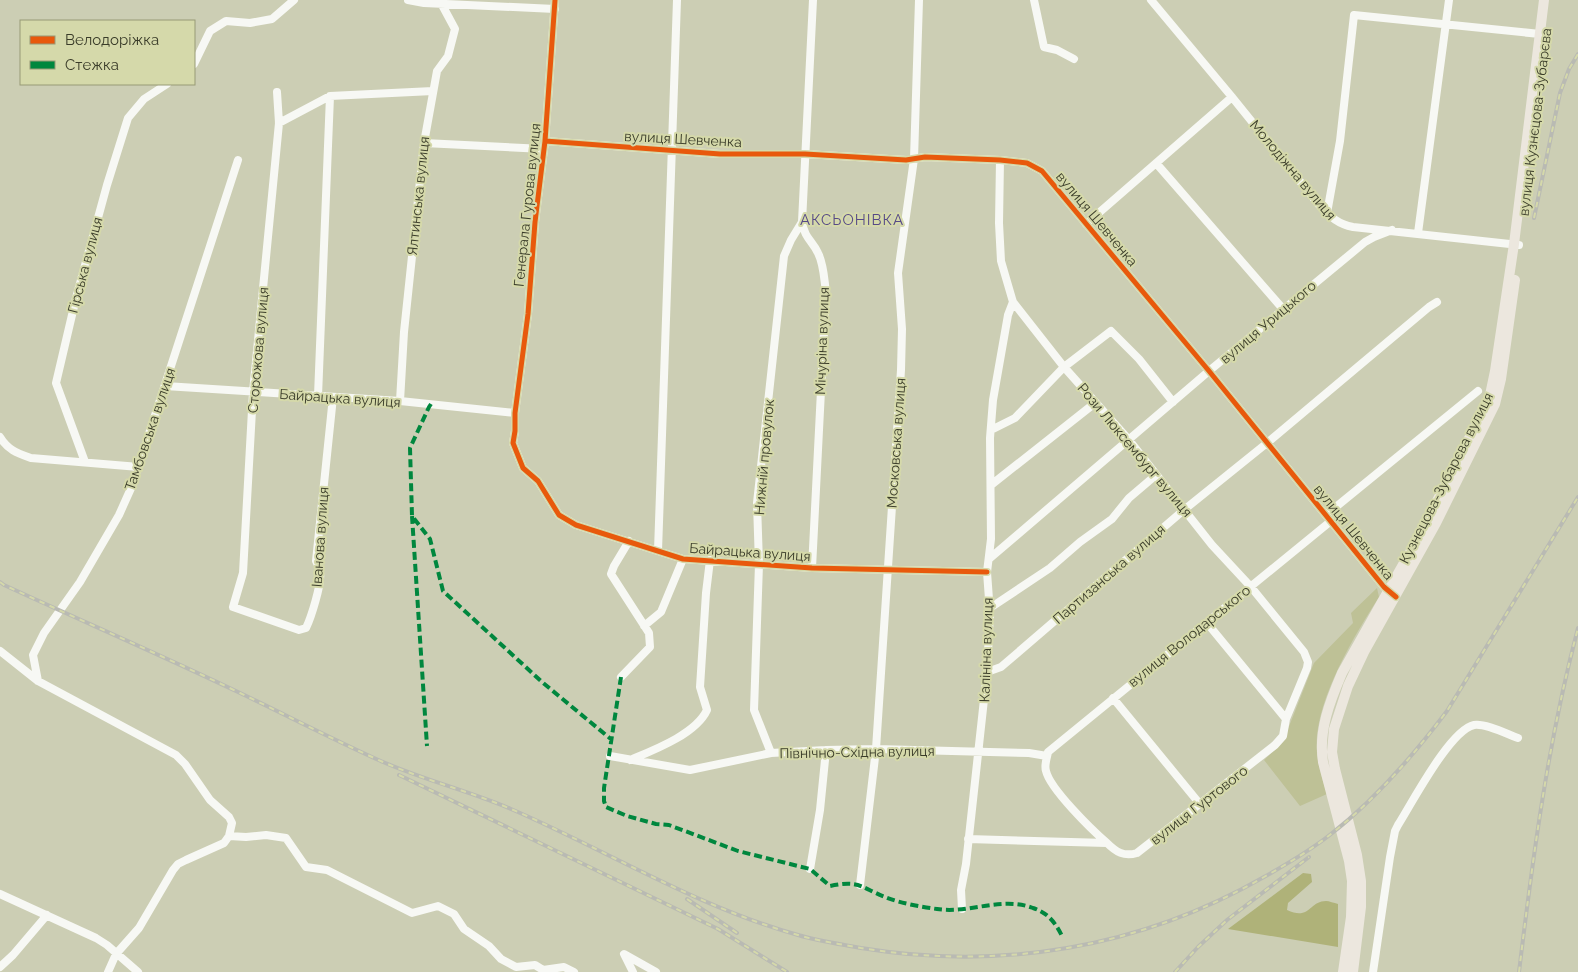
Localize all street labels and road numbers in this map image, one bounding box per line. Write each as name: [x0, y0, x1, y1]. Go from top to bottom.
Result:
street label: вулиця Кузнєцова-Зубарєва: [1516, 27, 1554, 217]
street label: Молодіжна вулиця: [1247, 117, 1339, 223]
street label: Генерала Гурова вулиця: [510, 122, 544, 288]
street label: вулиця Шевченка: [624, 128, 742, 150]
street label: Ялтинська вулиця: [404, 136, 432, 256]
street label: вулиця Шевченка: [1053, 169, 1141, 269]
street label: Гірська вулиця: [65, 215, 105, 315]
street label: вулиця Урицького: [1217, 277, 1319, 367]
street label: Сторожова вулиця: [245, 286, 271, 414]
street label: Мічуріна вулиця: [812, 287, 832, 395]
street label: Тамбовська вулиця: [122, 366, 178, 492]
street label: Московська вулиця: [883, 377, 909, 509]
street label: Рози Люксембург вулиця: [1074, 380, 1196, 520]
street label: Байрацька вулиця: [279, 386, 401, 410]
street label: Кузнецова-Зубарєва вулиця: [1396, 390, 1496, 566]
street label: Нижній провулок: [751, 398, 777, 516]
street label: вулиця Шевченка: [1311, 481, 1397, 583]
street label: Іванова вулиця: [309, 486, 331, 588]
street label: Партизанська вулиця: [1050, 521, 1168, 627]
street label: Байрацька вулиця: [689, 540, 811, 564]
street label: вулиця Володарського: [1125, 582, 1253, 690]
street label: Калініна вулиця: [976, 597, 996, 703]
street label: Північно-Східна вулиця: [779, 743, 935, 761]
street label: вулиця Гуртового: [1147, 762, 1251, 848]

